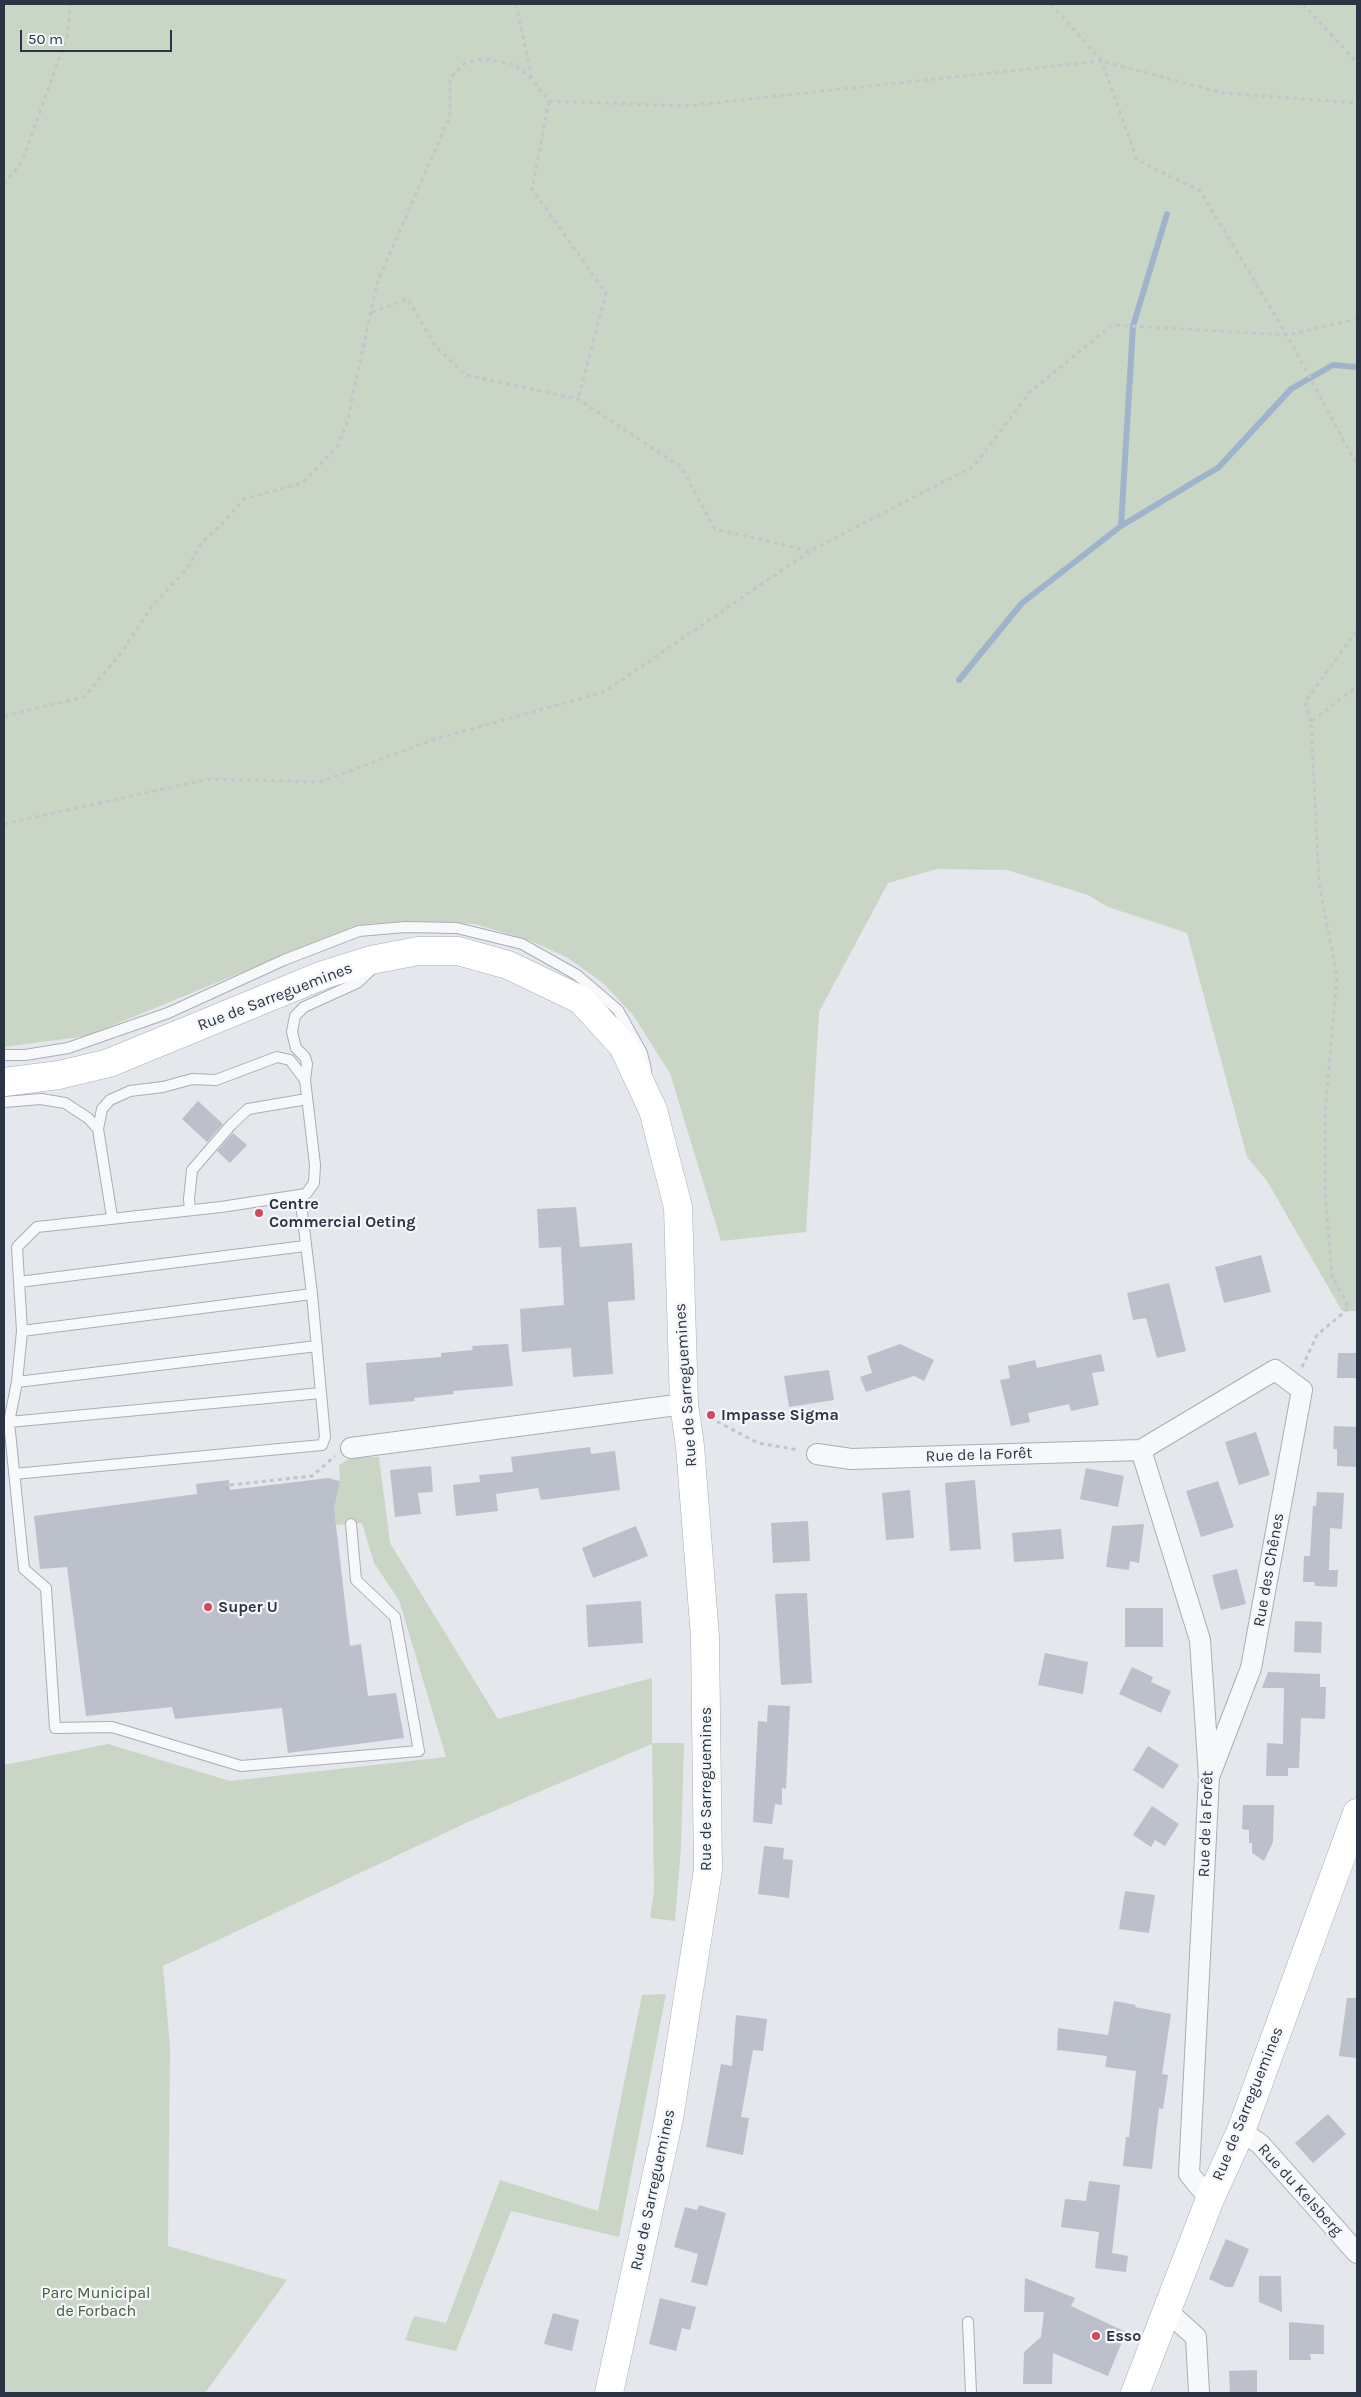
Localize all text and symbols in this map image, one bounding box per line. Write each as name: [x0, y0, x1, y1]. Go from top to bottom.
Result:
scale bar: [22, 20, 175, 52]
text: 50 m: [28, 30, 63, 48]
street label: Rue de Sarreguemines: [195, 959, 355, 1035]
place label: Centre Commercial Oeting: [269, 1194, 416, 1232]
marker: Centre Commercial Oeting: [253, 1207, 265, 1219]
street label: Rue de Sarreguemines: [671, 1302, 701, 1468]
place label: Impasse Sigma: [721, 1405, 839, 1425]
marker: Impasse Sigma: [705, 1409, 717, 1421]
street label: Rue de la Forêt: [925, 1444, 1033, 1466]
street label: Rue des Chênes: [1250, 1512, 1288, 1628]
place label: Super U: [218, 1597, 278, 1617]
marker: Super U: [202, 1601, 214, 1613]
street label: Rue de Sarreguemines: [696, 1707, 716, 1871]
street label: Rue de la Forêt: [1195, 1770, 1217, 1878]
street label: Rue de Sarreguemines: [1208, 2024, 1288, 2184]
street label: Rue de Sarreguemines: [627, 2108, 679, 2272]
street label: Rue du Kelsberg: [1254, 2140, 1346, 2240]
park label: Parc Municipal de Forbach: [42, 2283, 150, 2321]
place label: Esso: [1106, 2326, 1141, 2346]
marker: Esso: [1090, 2330, 1102, 2342]

